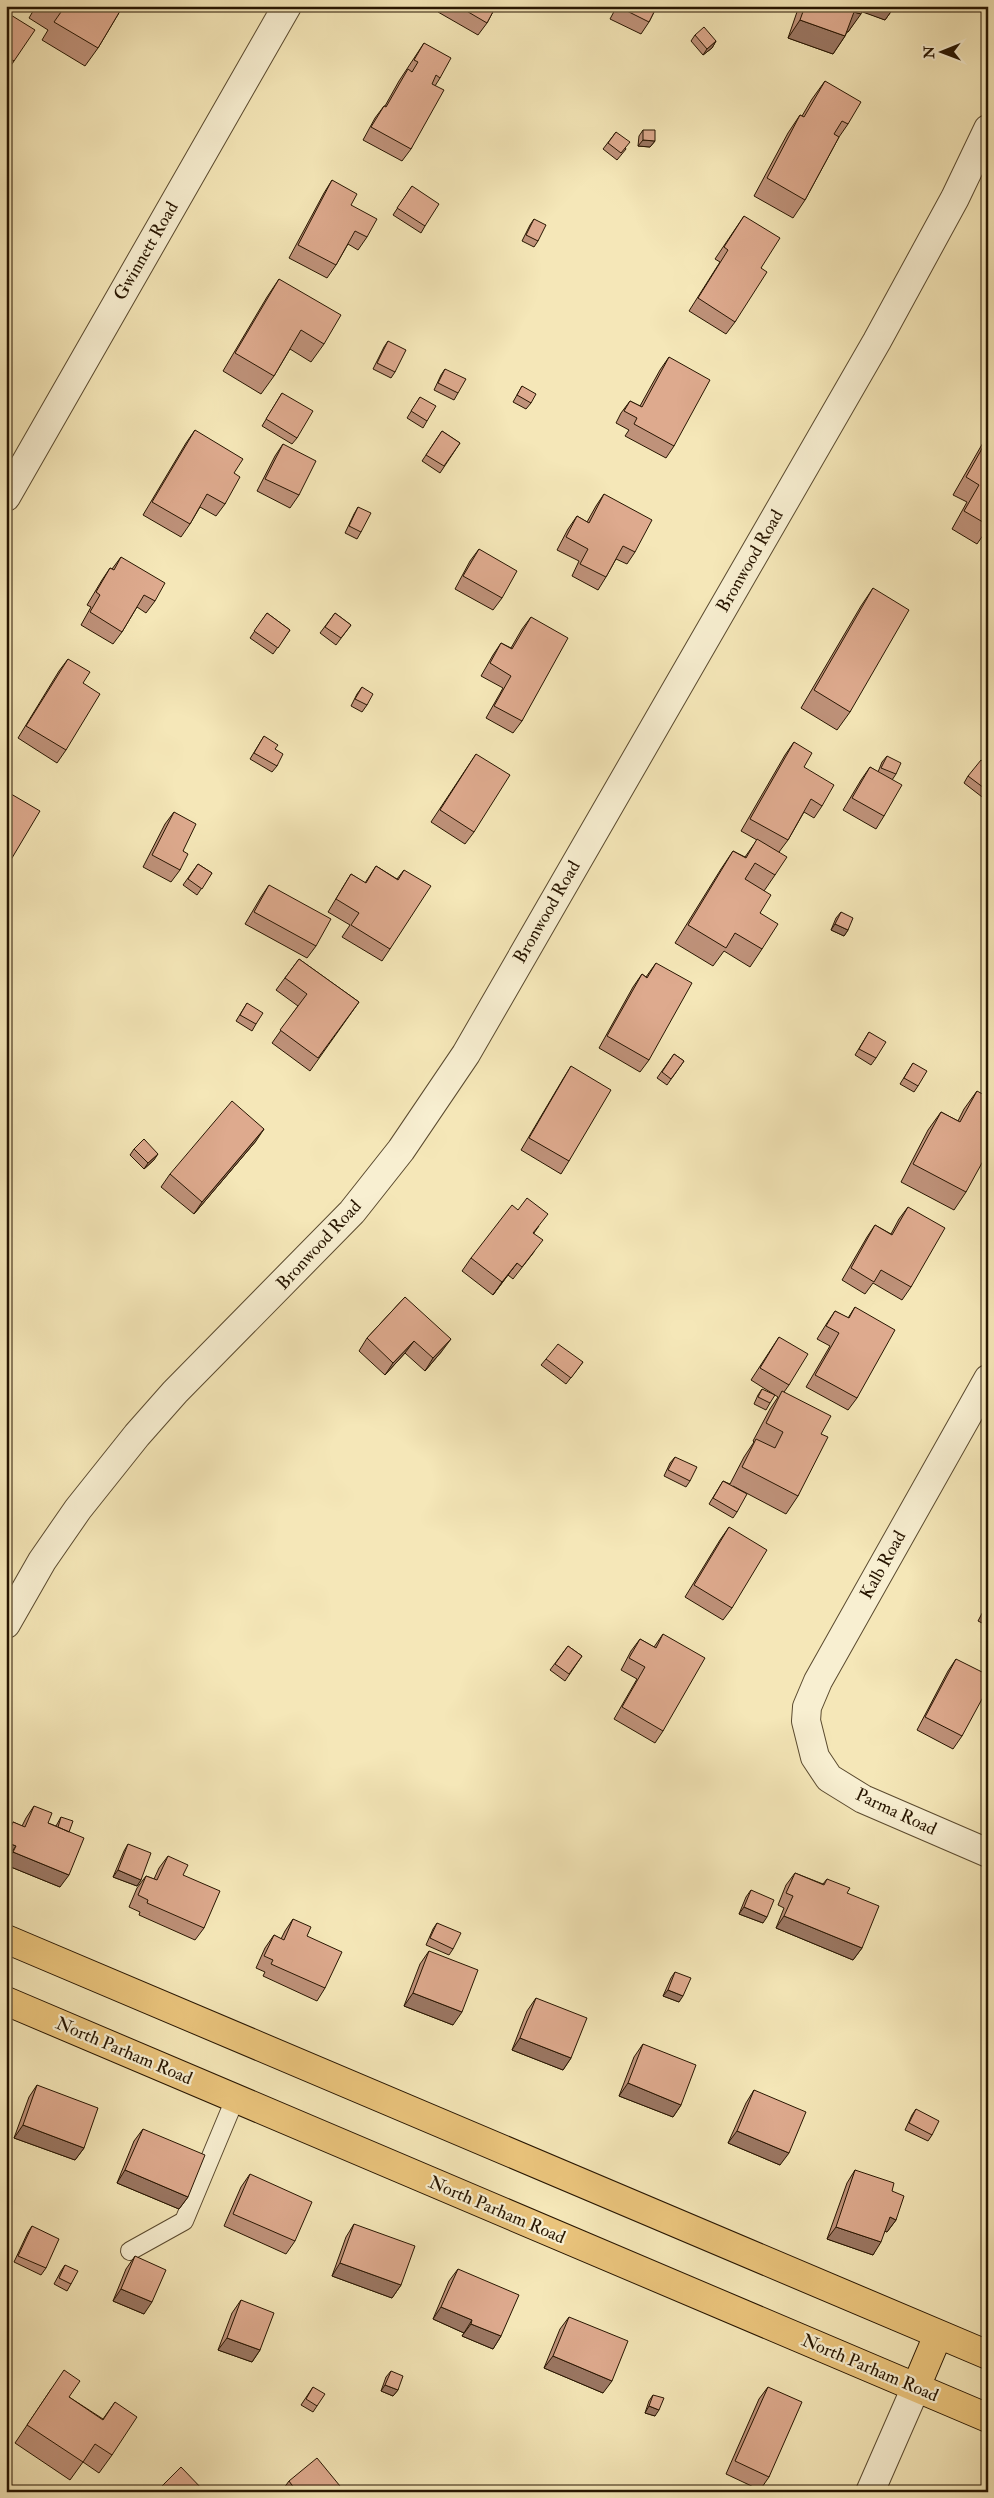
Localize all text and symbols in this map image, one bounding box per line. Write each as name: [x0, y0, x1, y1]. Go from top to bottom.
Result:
north arrow: [916, 28, 966, 78]
text: N: [921, 45, 938, 60]
street label: Gwinnett Road: [108, 197, 184, 304]
street label: Bronwood Road: [711, 505, 789, 616]
street label: Bronwood Road: [508, 856, 586, 967]
street label: Bronwood Road: [271, 1195, 367, 1295]
street label: Kalb Road: [855, 1527, 911, 1603]
street label: Parma Road: [852, 1783, 940, 1841]
street label: North Parham Road: [52, 2012, 196, 2090]
street label: North Parham Road: [425, 2171, 569, 2249]
street label: North Parham Road: [798, 2329, 942, 2407]

